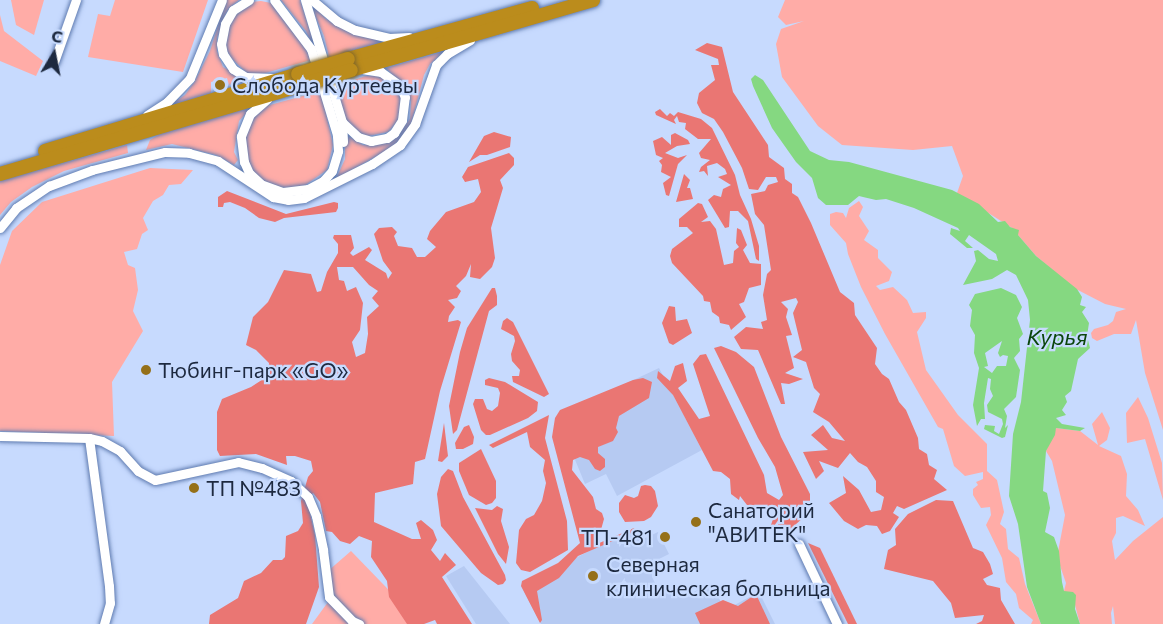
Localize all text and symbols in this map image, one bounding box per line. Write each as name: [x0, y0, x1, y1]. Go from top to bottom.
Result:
north arrow: [24, 24, 84, 84]
text: С: [50, 25, 64, 46]
place label: Слобода Куртеевы: [232, 72, 418, 98]
marker: Слобода Куртеевы: [213, 78, 227, 92]
water label: Курья: [1027, 324, 1087, 350]
place label: Тюбинг-парк «GO»: [158, 357, 349, 383]
marker: Тюбинг-парк «GO»: [139, 363, 153, 377]
place label: ТП №483: [206, 475, 301, 501]
marker: ТП №483: [187, 481, 201, 495]
place label: Санаторий "АВИТЕК": [708, 497, 815, 547]
marker: Санаторий "АВИТЕК": [689, 515, 703, 529]
place label: ТП-481: [581, 524, 653, 550]
marker: ТП-481: [658, 530, 672, 544]
place label: Северная клиническая больница: [606, 551, 830, 601]
marker: Северная клиническая больница: [584, 567, 602, 585]

